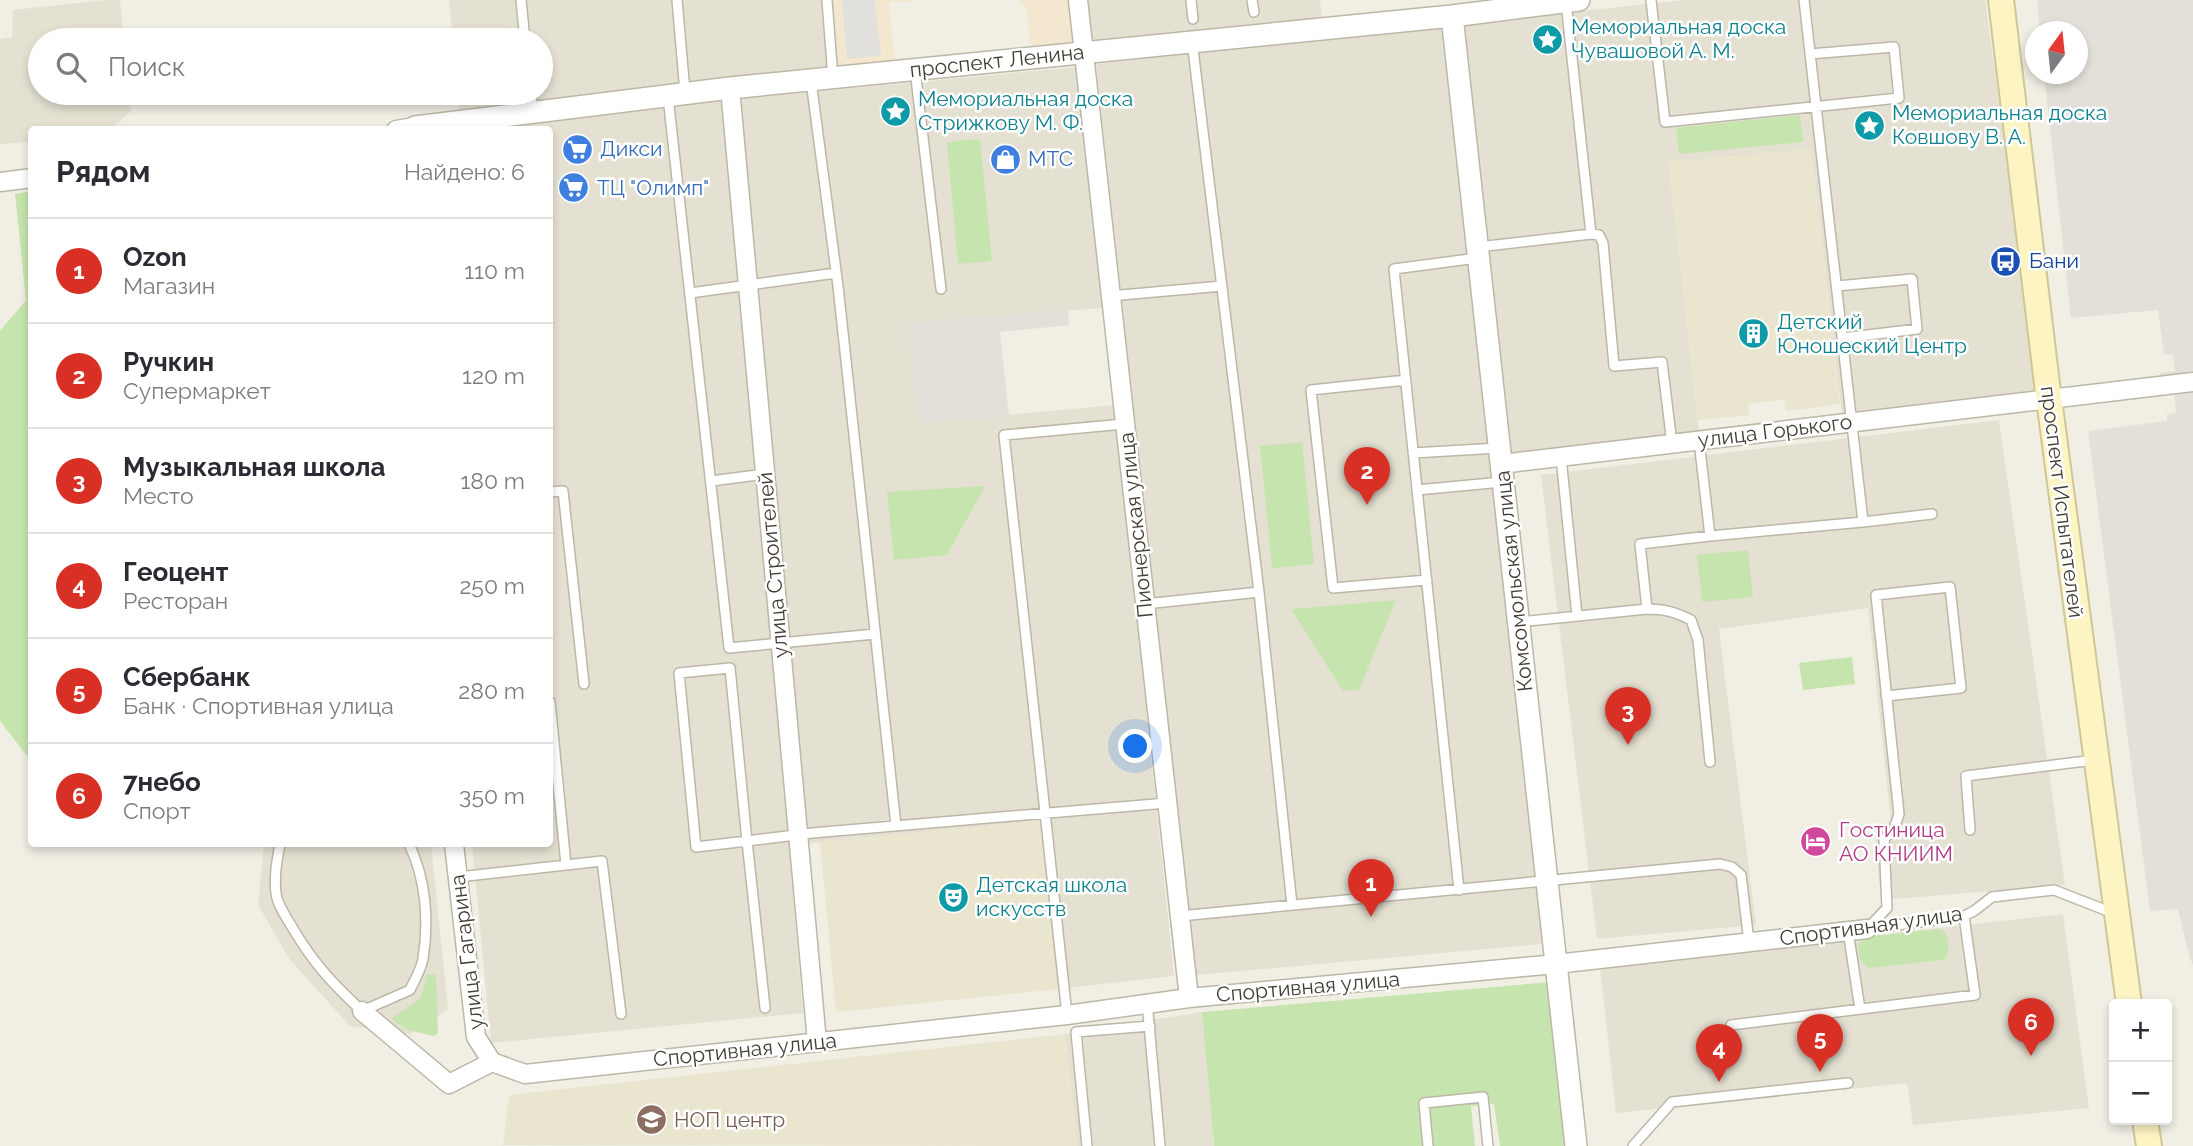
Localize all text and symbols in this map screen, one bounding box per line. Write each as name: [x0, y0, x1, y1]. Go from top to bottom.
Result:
place label: Мемориальная доска Чувашовой А. М.: [1571, 14, 1786, 63]
north arrow: [2025, 21, 2088, 84]
place icon: Мемориальная доска Чувашовой А. М.: [1531, 22, 1565, 56]
search box: [28, 28, 553, 105]
street label: проспект Ленина: [908, 39, 1086, 82]
icon: search: [52, 48, 90, 86]
text: Поиск: [108, 52, 185, 82]
place label: Мемориальная доска Стрижкову М. Ф.: [918, 86, 1133, 135]
place icon: Мемориальная доска Стрижкову М. Ф.: [878, 94, 912, 128]
place label: Мемориальная доска Ковшову В. А.: [1892, 100, 2107, 149]
place icon: Мемориальная доска Ковшову В. А.: [1852, 108, 1886, 142]
supermarket icon: Дикси: [560, 132, 594, 166]
place label: Дикси: [600, 136, 663, 161]
shop icon: МТС: [988, 142, 1022, 176]
place label: МТС: [1028, 146, 1073, 171]
text: Рядом: [56, 154, 150, 189]
text: Найдено: 6: [404, 158, 525, 185]
supermarket icon: ТЦ "Олимп": [557, 171, 591, 205]
place label: ТЦ "Олимп": [597, 175, 709, 200]
text: Ozon: [123, 242, 187, 272]
bus stop icon: Бани: [1989, 244, 2023, 278]
place label: Бани: [2029, 248, 2079, 273]
text: 1: [73, 257, 85, 284]
text: 110 m: [464, 257, 525, 284]
text: Магазин: [123, 272, 215, 299]
place label: Детский Юношеский Центр: [1777, 309, 1967, 358]
building icon: Детский Юношеский Центр: [1737, 317, 1771, 351]
text: Ручкин: [123, 347, 214, 377]
text: 2: [73, 362, 85, 389]
text: 120 m: [462, 362, 525, 389]
text: Супермаркет: [123, 377, 271, 404]
street label: проспект Испытателей: [2036, 385, 2089, 619]
street label: улица Горького: [1696, 409, 1853, 452]
street label: Пионерская улица: [1113, 431, 1158, 619]
pin: 2: [1344, 447, 1390, 505]
text: Музыкальная школа: [123, 452, 385, 482]
text: 3: [73, 467, 85, 494]
text: 180 m: [460, 467, 525, 494]
street label: Комсомольская улица: [1489, 469, 1538, 693]
street label: улица Строителей: [752, 471, 793, 659]
text: Место: [123, 482, 194, 509]
text: Геоцент: [123, 557, 228, 587]
text: 4: [72, 572, 86, 599]
text: 250 m: [459, 572, 525, 599]
text: Ресторан: [123, 587, 228, 614]
text: Сбербанк: [123, 662, 250, 692]
text: 5: [73, 677, 85, 704]
text: 280 m: [458, 677, 525, 704]
pin: 3: [1605, 687, 1651, 745]
text: Банк · Спортивная улица: [123, 692, 394, 719]
your location: [1118, 729, 1152, 763]
text: 7небо: [123, 767, 201, 797]
text: 6: [72, 782, 86, 809]
text: 350 m: [459, 782, 525, 809]
text: Спорт: [123, 797, 191, 824]
place label: Гостиница АО КНИИМ: [1839, 817, 1953, 866]
hotel icon: Гостиница АО КНИИМ: [1799, 825, 1833, 859]
pin: 1: [1348, 859, 1394, 917]
place label: Детская школа искусств: [976, 872, 1127, 921]
street label: улица Гагарина: [445, 873, 488, 1031]
theatre icon: Детская школа искусств: [936, 880, 970, 914]
street label: Спортивная улица: [1778, 900, 1964, 951]
street label: Спортивная улица: [1215, 966, 1401, 1007]
pin: 6: [2008, 998, 2054, 1056]
map controls: [2109, 999, 2172, 1125]
button: +: [2109, 999, 2172, 1062]
pin: 5: [1797, 1014, 1843, 1072]
pin: 4: [1696, 1024, 1742, 1082]
street label: Спортивная улица: [652, 1027, 838, 1072]
button: −: [2109, 1062, 2172, 1125]
school or university icon: НОП центр: [634, 1103, 668, 1137]
place label: НОП центр: [674, 1107, 785, 1132]

